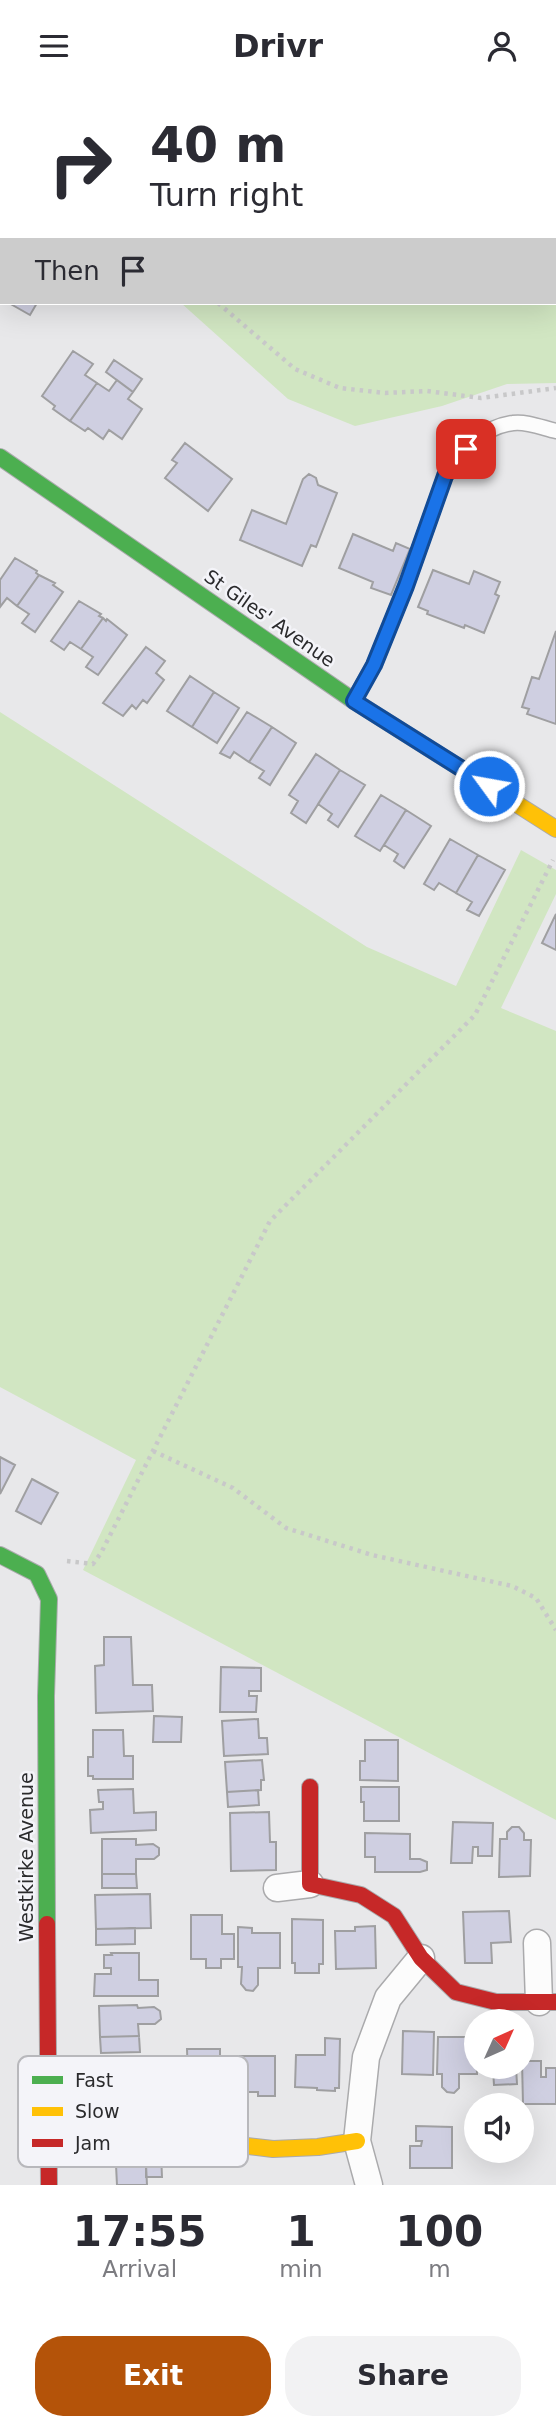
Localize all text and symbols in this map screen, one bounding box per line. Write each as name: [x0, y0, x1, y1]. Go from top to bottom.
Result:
icon: menu: [35, 27, 73, 65]
text: Drivr: [233, 27, 323, 65]
icon: person: [483, 27, 521, 65]
text: 40 m: [150, 117, 286, 174]
icon: right: [35, 119, 126, 210]
text: Turn right: [150, 176, 303, 214]
icon: arrive: [114, 252, 152, 290]
text: Then: [35, 256, 100, 286]
pin: [436, 419, 496, 479]
icon: arrive: [447, 430, 485, 468]
street label: St Giles' Avenue: [201, 565, 339, 671]
position arrow: [452, 749, 526, 823]
street label: Westkirke Avenue: [15, 1772, 37, 1942]
north arrow: [464, 2009, 534, 2079]
map controls: [464, 2009, 534, 2163]
legend: [18, 2056, 248, 2167]
text: Fast: [75, 2069, 113, 2091]
button: sound: [464, 2093, 534, 2163]
text: Slow: [75, 2100, 120, 2122]
text: Jam: [74, 2132, 111, 2154]
text: 17:55: [73, 2207, 207, 2256]
text: 1: [286, 2207, 316, 2256]
text: 100: [396, 2207, 483, 2256]
text: Arrival: [102, 2256, 177, 2282]
text: min: [279, 2256, 323, 2282]
text: m: [428, 2256, 451, 2282]
button: Exit: [35, 2336, 271, 2416]
button: Share: [285, 2336, 521, 2416]

